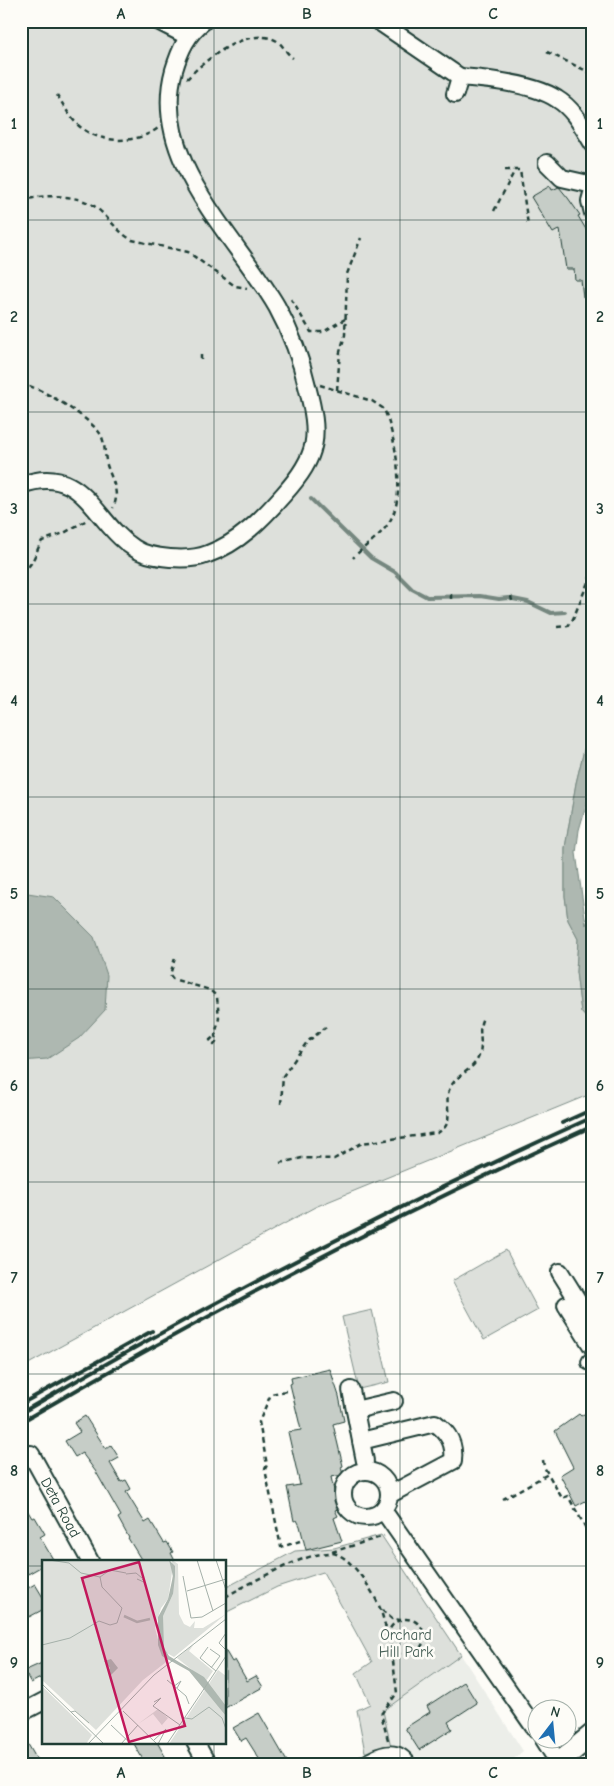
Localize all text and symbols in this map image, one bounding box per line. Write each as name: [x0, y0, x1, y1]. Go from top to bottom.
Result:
text: A: [117, 5, 126, 23]
text: B: [302, 5, 312, 23]
text: C: [488, 5, 498, 23]
text: 1: [11, 115, 17, 133]
text: 1: [597, 115, 603, 133]
text: 2: [10, 308, 18, 326]
text: 2: [596, 308, 604, 326]
text: 3: [10, 500, 18, 518]
text: 3: [596, 500, 604, 518]
text: 4: [10, 692, 18, 710]
text: 4: [596, 692, 604, 710]
text: 5: [10, 885, 18, 903]
text: 5: [596, 885, 604, 903]
text: 6: [10, 1077, 18, 1095]
text: 6: [596, 1077, 604, 1095]
text: 7: [10, 1269, 18, 1287]
text: 7: [596, 1269, 604, 1287]
text: 8: [10, 1462, 18, 1480]
text: 8: [596, 1462, 604, 1480]
street label: Deta Road: [37, 1474, 84, 1541]
inset map: [42, 1560, 226, 1744]
park label: Orchard Hill Park: [379, 1626, 434, 1661]
text: 9: [10, 1654, 18, 1672]
text: 9: [596, 1654, 604, 1672]
north arrow: [526, 1698, 576, 1748]
text: N: [549, 1703, 562, 1721]
text: A: [117, 1764, 126, 1782]
text: B: [302, 1764, 312, 1782]
text: C: [488, 1764, 498, 1782]

